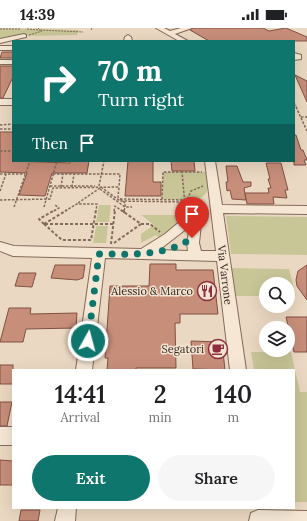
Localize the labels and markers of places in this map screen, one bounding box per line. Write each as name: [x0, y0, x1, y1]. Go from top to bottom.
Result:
pin: [175, 197, 209, 238]
restaurant icon: Alessio & Marco: [196, 280, 218, 302]
place label: Alessio & Marco: [110, 284, 193, 298]
cafe icon: Segatori: [207, 338, 229, 360]
place label: Segatori: [162, 342, 204, 356]

